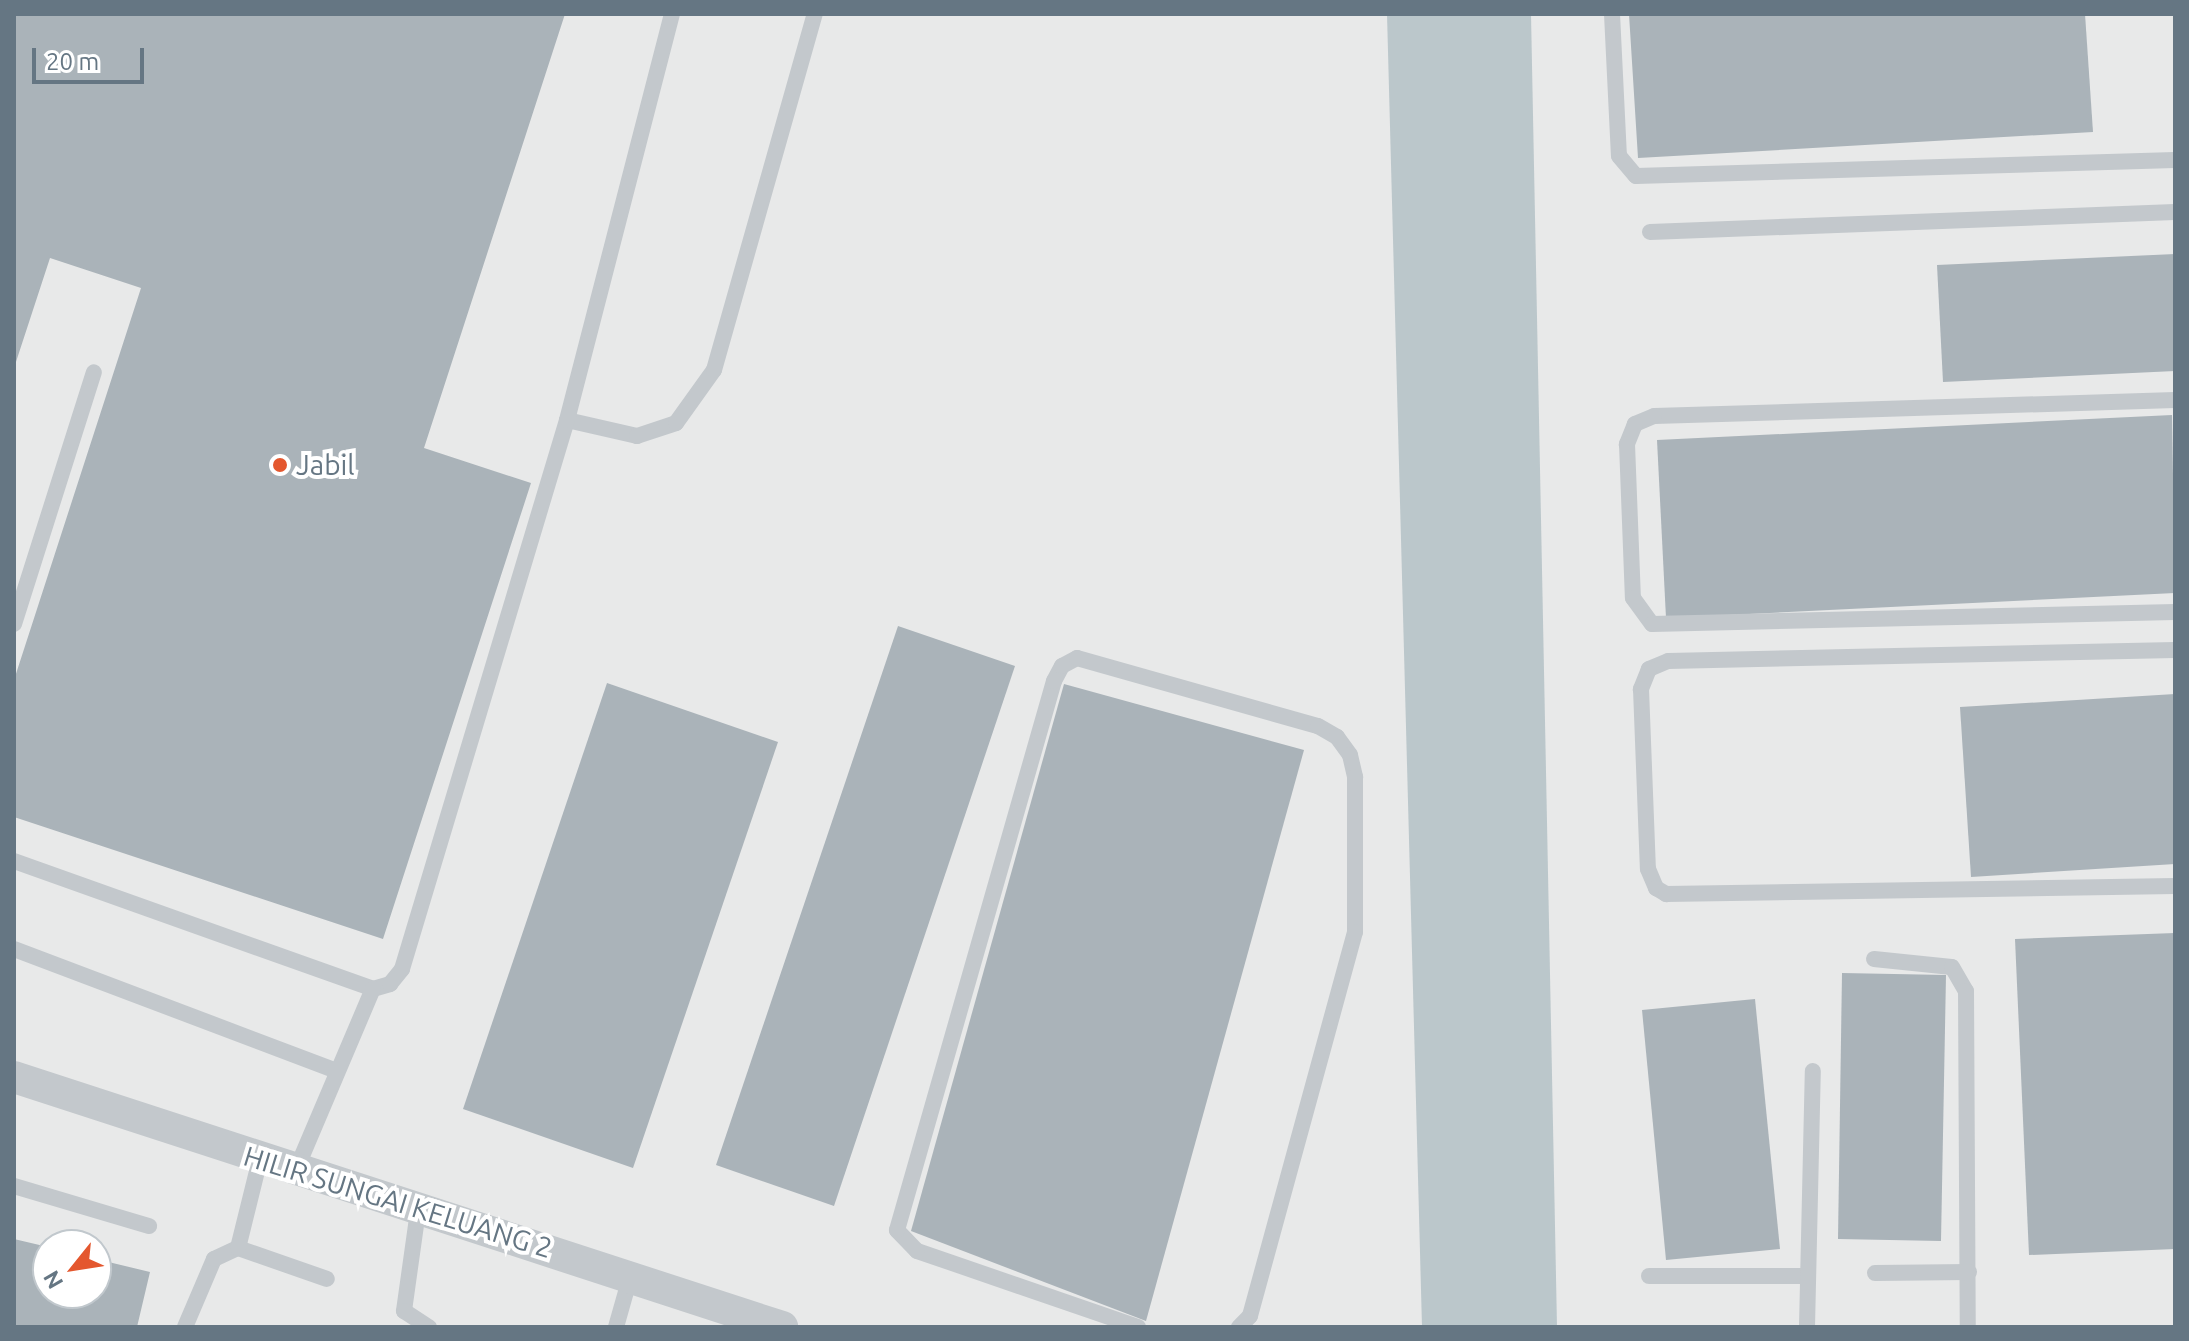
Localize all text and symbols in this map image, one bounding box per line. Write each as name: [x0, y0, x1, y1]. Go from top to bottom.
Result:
scale bar: [36, 32, 148, 82]
text: 20 m: [46, 48, 99, 75]
place label: Jabil: [296, 448, 355, 482]
marker: Jabil: [271, 456, 289, 474]
street label: HILIR SUNGAI KELUANG 2: [240, 1139, 556, 1265]
north arrow: [32, 1229, 112, 1309]
text: N: [38, 1267, 67, 1294]

